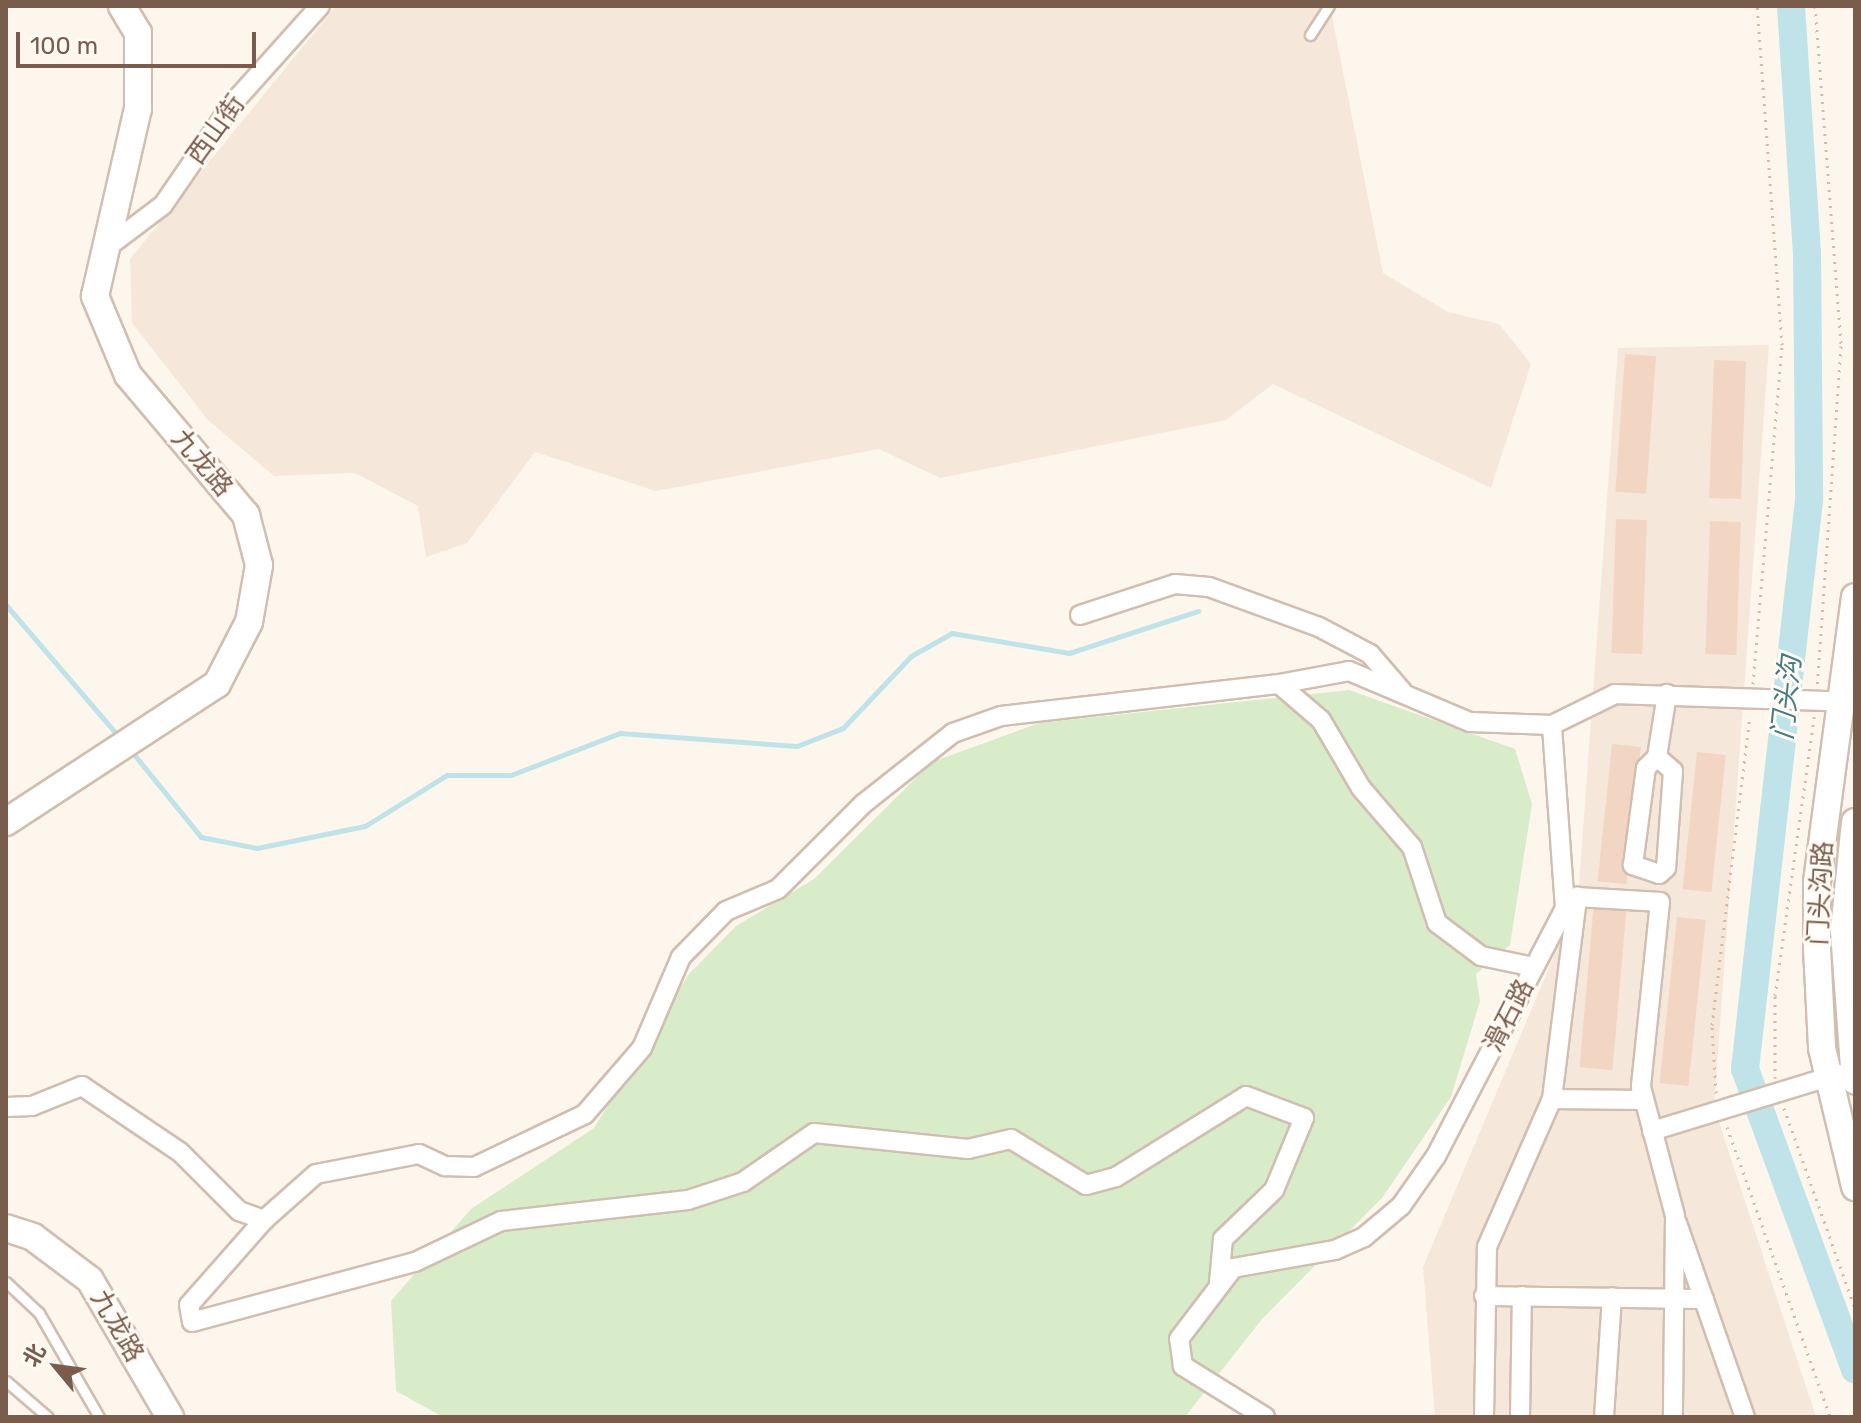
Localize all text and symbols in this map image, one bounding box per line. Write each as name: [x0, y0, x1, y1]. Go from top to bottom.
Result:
scale bar: [20, 16, 260, 66]
text: 100 m: [30, 32, 98, 60]
street label: 西山街: [180, 89, 252, 171]
street label: 九龙路: [165, 423, 239, 503]
water label: 门头沟: [1766, 654, 1808, 742]
street label: 门头沟路: [1803, 840, 1839, 946]
street label: 滑石路: [1477, 974, 1541, 1058]
street label: 九龙路: [84, 1284, 150, 1368]
north arrow: [16, 1327, 96, 1407]
text: 北: [17, 1339, 52, 1371]

